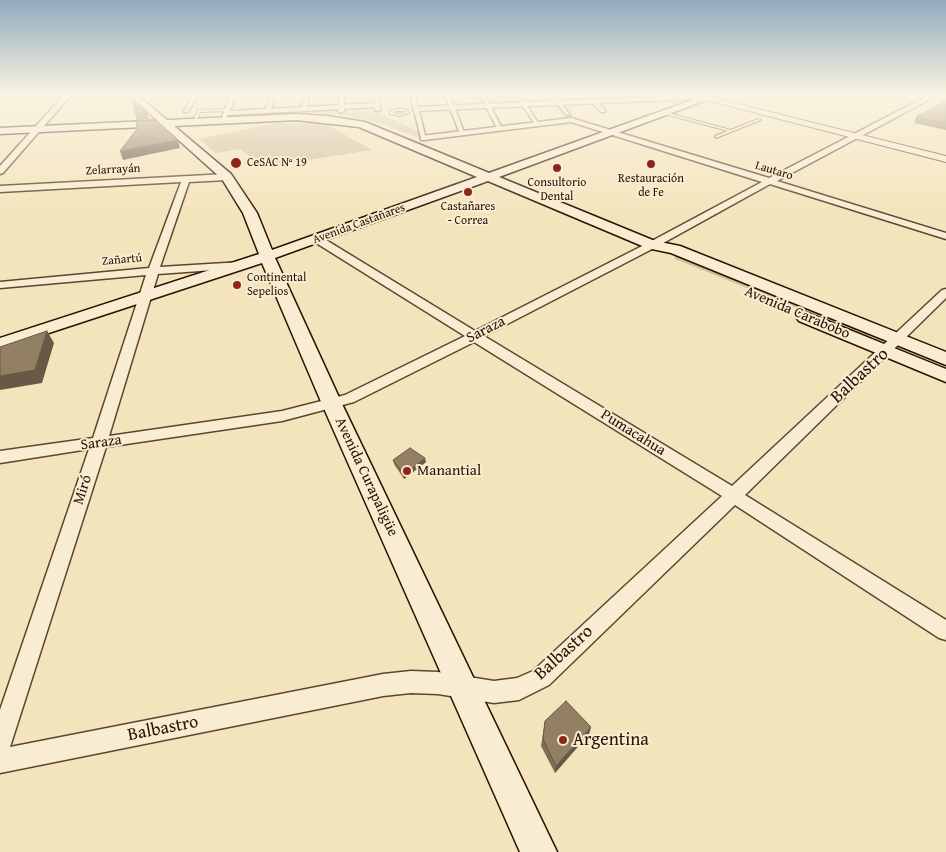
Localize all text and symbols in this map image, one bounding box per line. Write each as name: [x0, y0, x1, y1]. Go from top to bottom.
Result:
marker: CeSAC Nº 19: [229, 156, 243, 170]
place label: CeSAC Nº 19: [247, 156, 307, 170]
marker: Restauración de Fe: [645, 158, 657, 170]
street label: Lautaro: [753, 158, 795, 184]
street label: Zelarrayán: [85, 161, 141, 179]
marker: Consultorio Dental: [551, 162, 563, 174]
place label: Restauración de Fe: [618, 172, 684, 200]
place label: Consultorio Dental: [528, 176, 586, 204]
marker: Castañares - Correa: [462, 186, 474, 198]
place label: Castañares - Correa: [441, 200, 495, 228]
street label: Avenida Castañares: [311, 201, 407, 247]
street label: Zañartú: [101, 251, 143, 269]
place label: Continental Sepelios: [247, 271, 306, 299]
marker: Continental Sepelios: [231, 279, 243, 291]
street label: Avenida Carabobo: [742, 283, 852, 343]
street label: Saraza: [464, 313, 508, 347]
street label: Balbastro: [827, 344, 893, 408]
street label: Pumacahua: [597, 406, 669, 460]
street label: Avenida Curapaligüe: [331, 415, 401, 539]
street label: Saraza: [79, 431, 123, 455]
place label: Manantial: [417, 462, 481, 480]
marker: Manantial: [401, 465, 413, 477]
street label: Miró: [70, 473, 96, 507]
street label: Balbastro: [530, 621, 598, 685]
street label: Balbastro: [126, 712, 200, 746]
place label: Argentina: [573, 729, 649, 751]
marker: Argentina: [557, 734, 569, 746]

